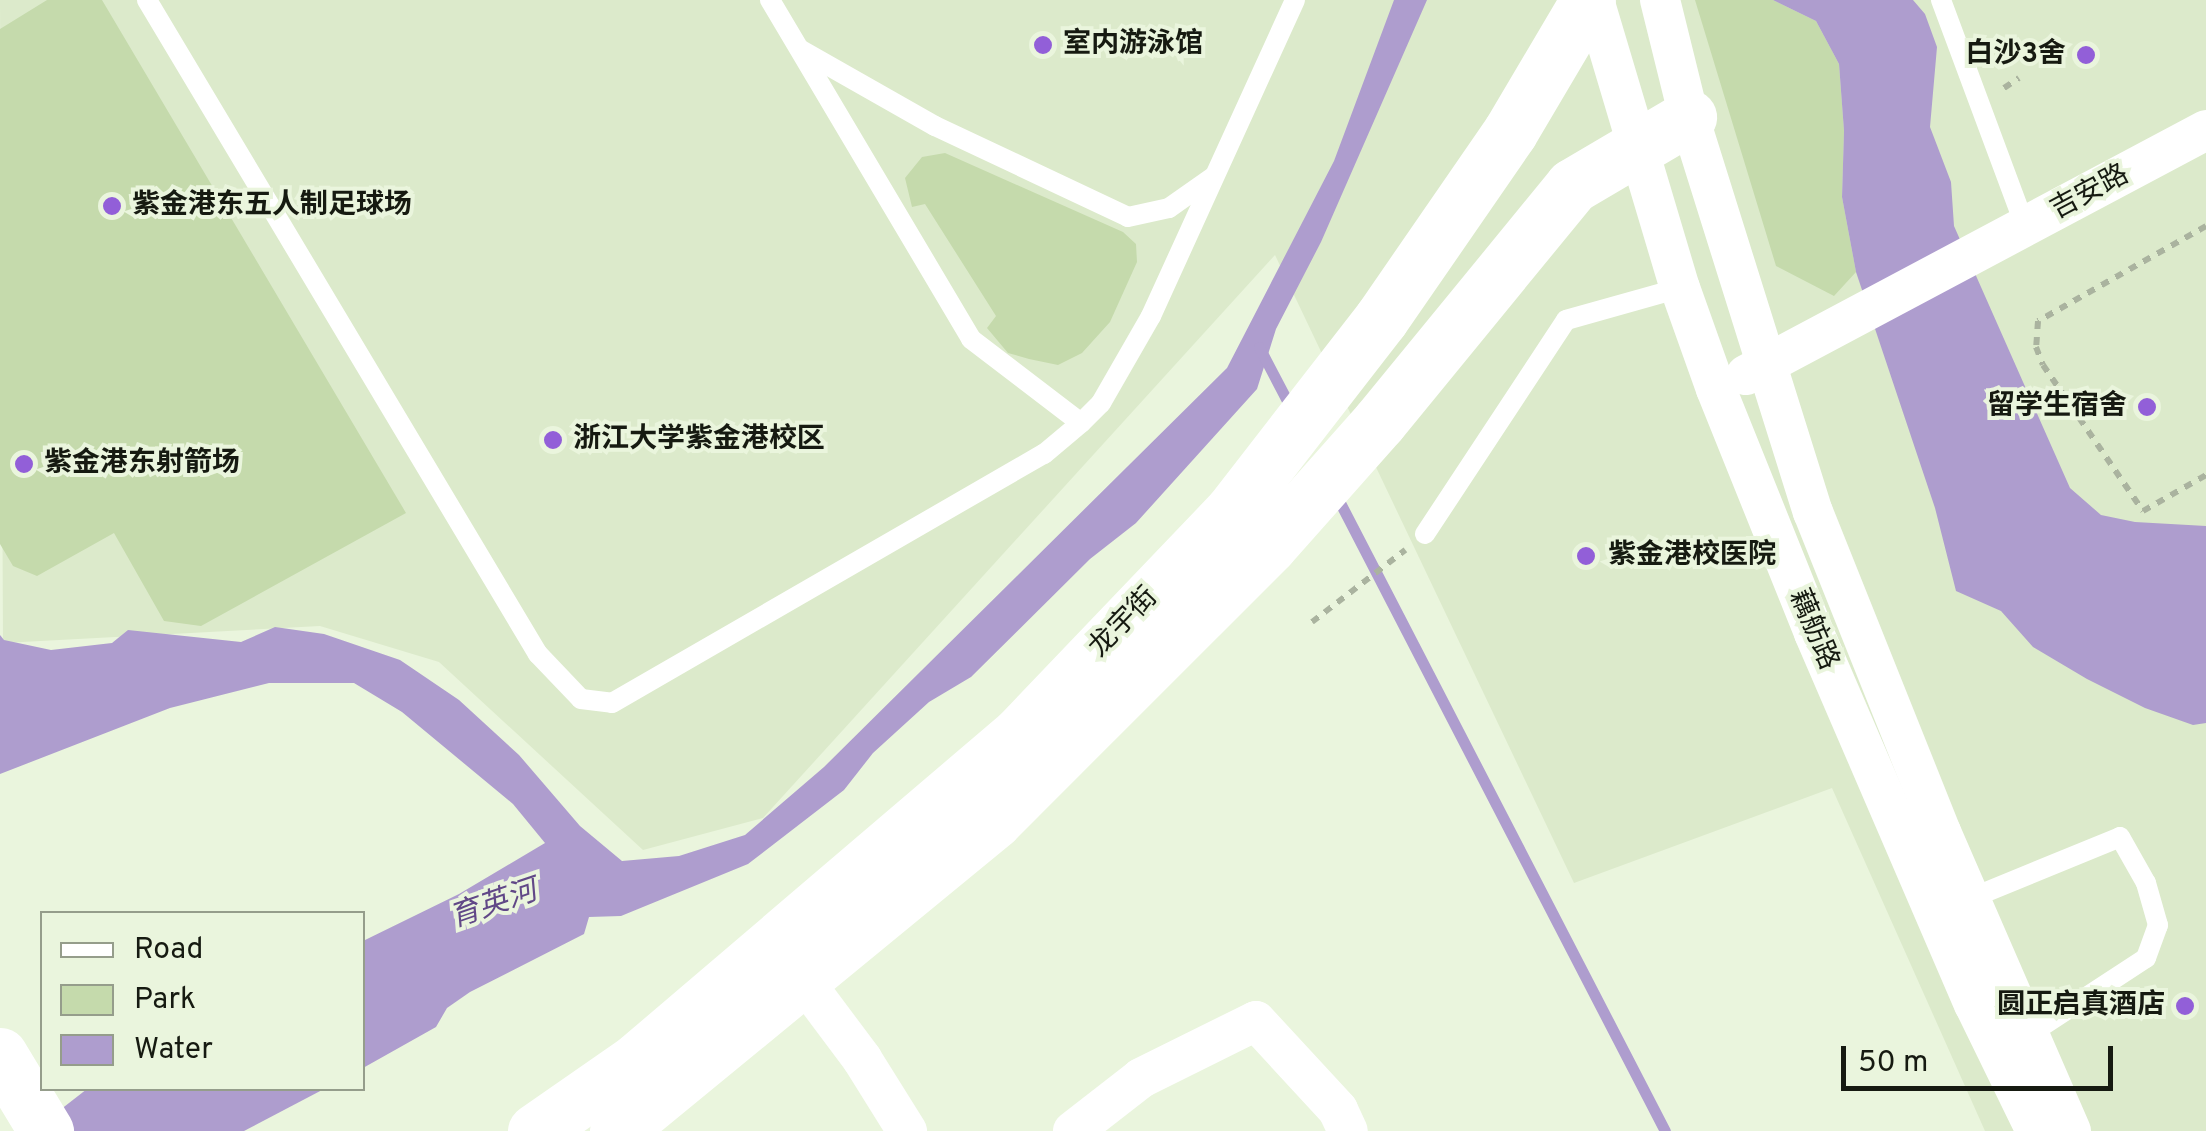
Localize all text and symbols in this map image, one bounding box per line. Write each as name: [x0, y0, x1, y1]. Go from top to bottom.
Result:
place label: 室内游泳馆: [1063, 28, 1203, 62]
marker: 室内游泳馆: [1032, 34, 1054, 56]
place label: 白沙3舍: [1965, 38, 2066, 72]
marker: 白沙3舍: [2075, 44, 2097, 66]
street label: 吉安路: [2045, 158, 2135, 228]
place label: 紫金港东五人制足球场: [132, 189, 412, 223]
marker: 紫金港东五人制足球场: [101, 195, 123, 217]
place label: 留学生宿舍: [1987, 390, 2127, 424]
marker: 留学生宿舍: [2136, 396, 2158, 418]
place label: 浙江大学紫金港校区: [573, 423, 825, 457]
marker: 浙江大学紫金港校区: [542, 429, 564, 451]
place label: 紫金港东射箭场: [44, 447, 240, 481]
marker: 紫金港东射箭场: [13, 453, 35, 475]
place label: 紫金港校医院: [1608, 539, 1776, 573]
marker: 紫金港校医院: [1573, 543, 1599, 569]
street label: 龙宇街: [1083, 581, 1165, 665]
street label: 藕舫路: [1781, 585, 1845, 675]
water label: 育英河: [446, 874, 542, 938]
legend: [40, 911, 365, 1091]
text: Road: [134, 932, 203, 969]
text: Park: [134, 982, 196, 1019]
place label: 圆正·启真酒店: [1997, 989, 2165, 1023]
marker: 圆正·启真酒店: [2174, 995, 2196, 1017]
scale bar: [1846, 1026, 2118, 1088]
text: Water: [134, 1032, 213, 1069]
text: 50 m: [1858, 1045, 1928, 1082]

